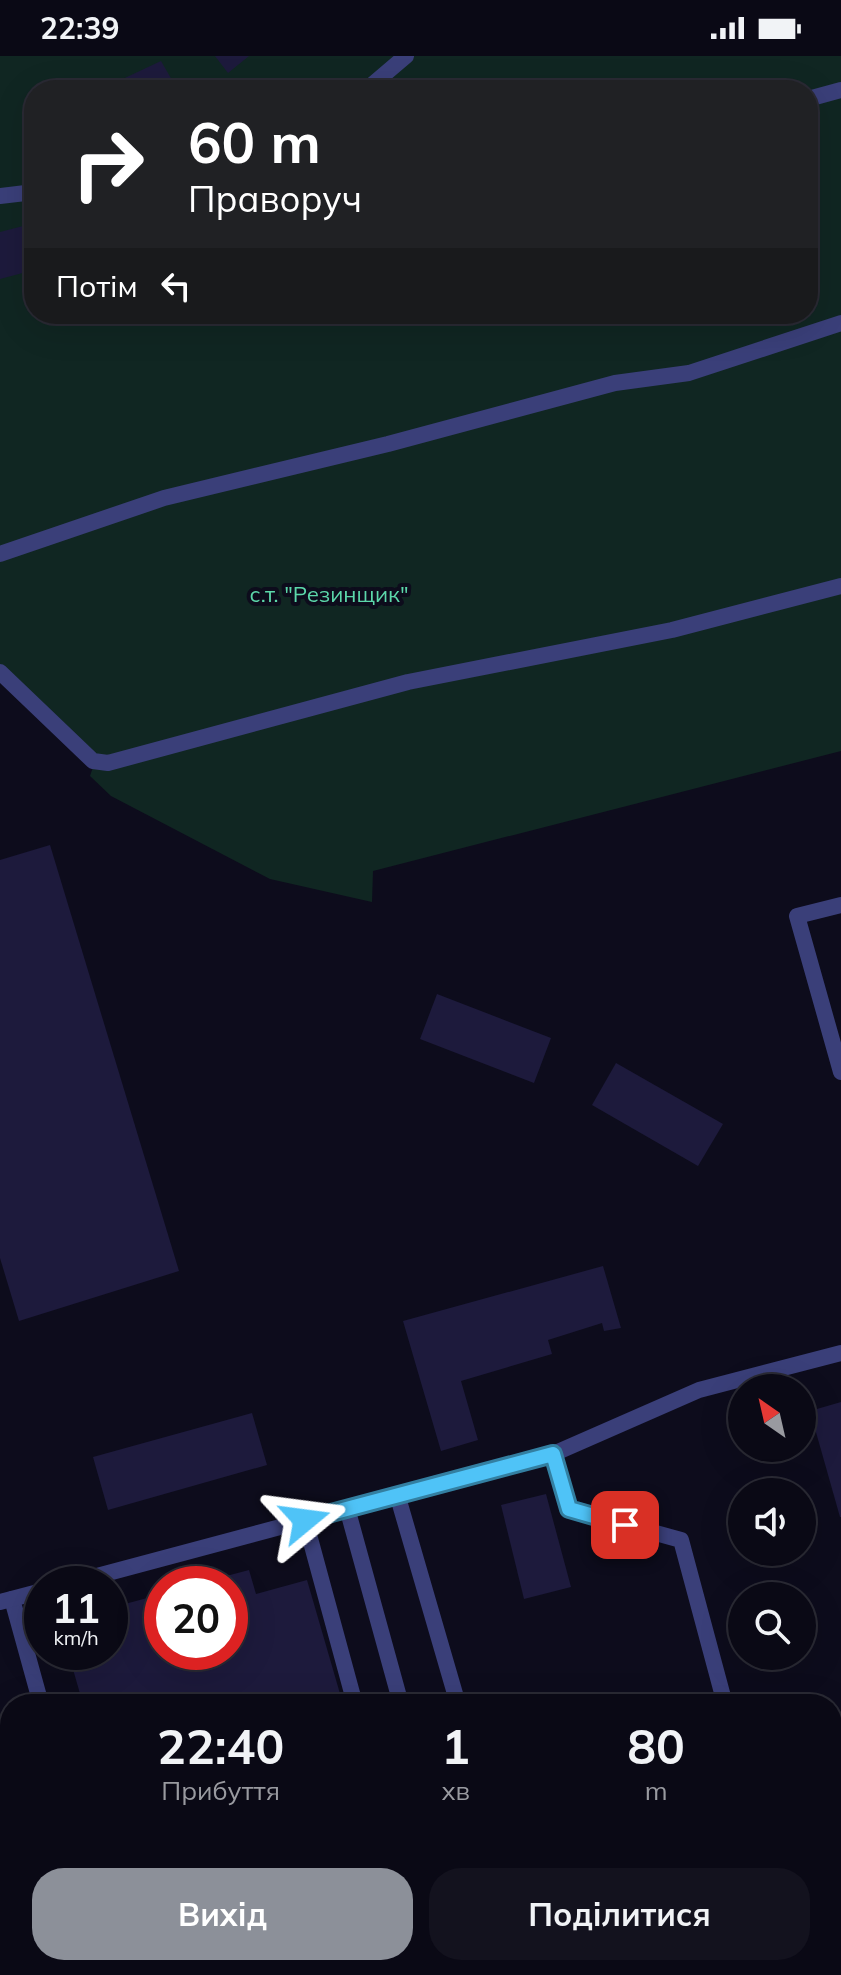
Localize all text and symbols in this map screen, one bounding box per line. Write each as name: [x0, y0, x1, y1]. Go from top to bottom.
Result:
text: 22:39: [40, 9, 119, 47]
text: 60 m: [188, 107, 321, 177]
icon: right: [56, 112, 160, 216]
text: Праворуч: [188, 176, 362, 221]
icon: left: [154, 264, 198, 308]
text: Потім: [56, 267, 138, 305]
park label: с.т. "Резинщик": [249, 580, 409, 608]
north arrow: [728, 1374, 816, 1462]
map controls: [728, 1374, 816, 1670]
position arrow: [263, 1478, 347, 1562]
button: sound: [728, 1478, 816, 1566]
pin: [591, 1491, 659, 1559]
icon: arrive: [603, 1503, 647, 1547]
speed limit sign: 20: [144, 1566, 248, 1670]
button: search: [728, 1582, 816, 1670]
text: 11: [52, 1583, 100, 1633]
text: km/h: [53, 1625, 99, 1650]
text: 22:40: [157, 1716, 284, 1776]
text: 1: [441, 1716, 470, 1776]
text: 80: [627, 1716, 685, 1776]
text: Прибуття: [161, 1774, 280, 1807]
text: хв: [441, 1774, 470, 1807]
text: m: [645, 1774, 667, 1807]
button: Вихід: [32, 1868, 413, 1960]
button: Поділитися: [429, 1868, 810, 1960]

